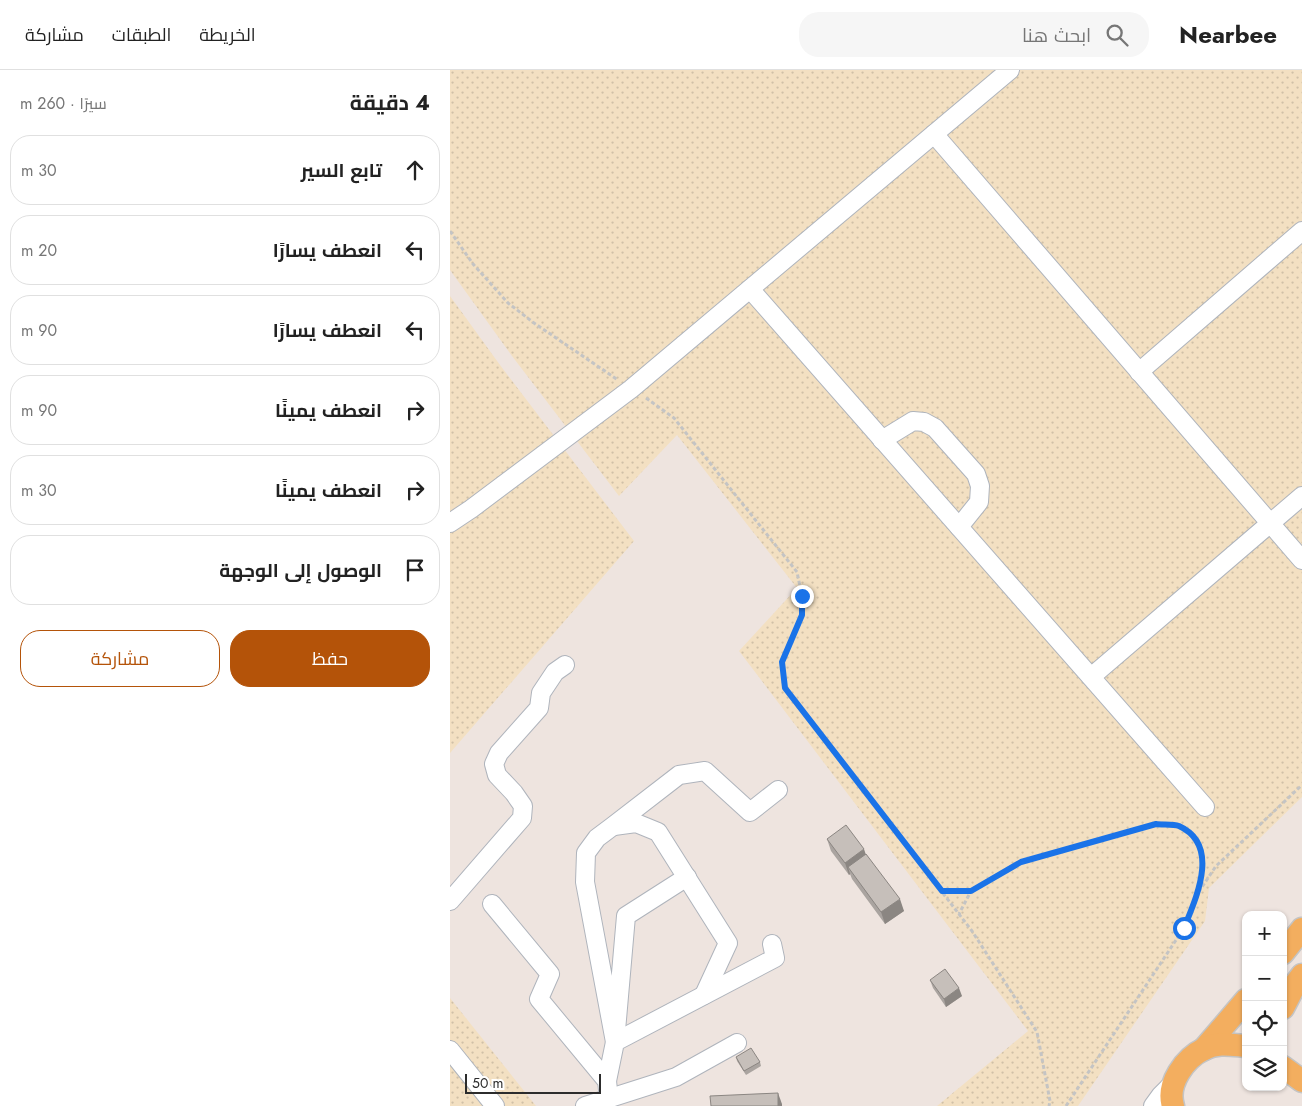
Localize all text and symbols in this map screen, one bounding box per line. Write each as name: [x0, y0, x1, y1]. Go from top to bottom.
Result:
search box: [799, 12, 1149, 57]
text: Nearbee: [1179, 17, 1277, 52]
icon: search: [1103, 21, 1131, 49]
text: مشاركة: [25, 22, 84, 48]
text: الطبقات: [112, 22, 171, 48]
text: الخريطة: [199, 22, 256, 48]
text: ابحث هنا: [1022, 22, 1091, 49]
text: 4 دقيقة: [350, 88, 430, 118]
text: سيرًا · 260 m: [20, 92, 107, 115]
icon: ahead: [401, 156, 429, 184]
text: تابع السير: [301, 157, 382, 184]
text: 30 m: [21, 159, 57, 182]
icon: left: [401, 236, 429, 264]
text: انعطف يسارًا: [273, 237, 382, 264]
text: 20 m: [21, 239, 57, 262]
icon: left: [401, 316, 429, 344]
text: انعطف يسارًا: [273, 317, 382, 344]
text: 90 m: [21, 319, 57, 342]
icon: right: [401, 396, 429, 424]
text: انعطف يمينًا: [275, 397, 382, 424]
text: 90 m: [21, 399, 57, 422]
icon: right: [401, 476, 429, 504]
text: انعطف يمينًا: [275, 477, 382, 504]
text: 30 m: [21, 479, 57, 502]
icon: arrive: [401, 556, 429, 584]
text: الوصول إلى الوجهة: [219, 557, 382, 584]
route end: [791, 585, 814, 608]
button: مشاركة: [20, 630, 220, 687]
button: حفظ: [230, 630, 430, 687]
map controls: [1242, 911, 1287, 1091]
button: +: [1242, 911, 1287, 956]
route start: [1173, 917, 1196, 940]
button: −: [1242, 956, 1287, 1001]
button: locate: [1242, 1001, 1287, 1046]
button: layers: [1242, 1046, 1287, 1091]
scale bar: [465, 1071, 601, 1094]
text: 50 m: [472, 1073, 503, 1093]

